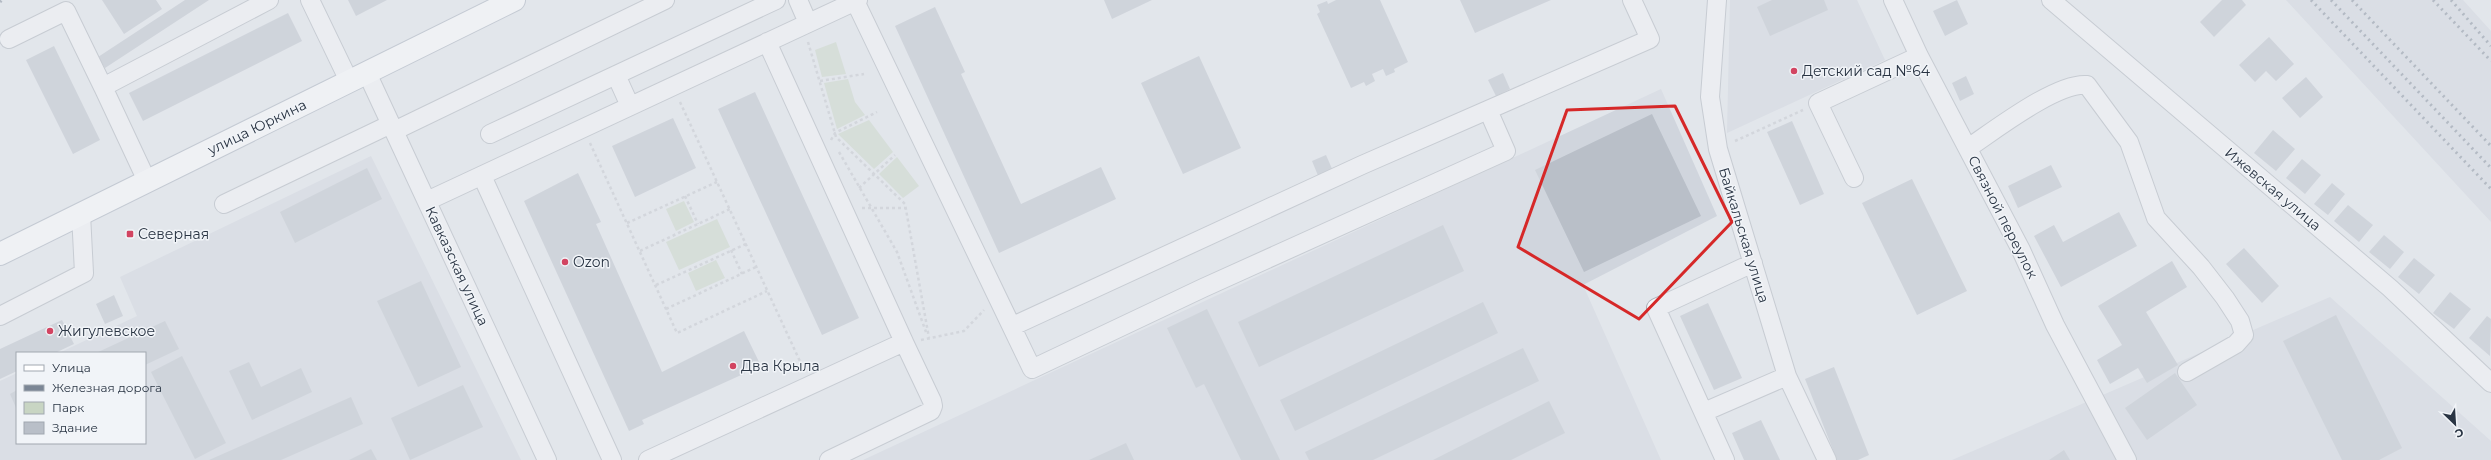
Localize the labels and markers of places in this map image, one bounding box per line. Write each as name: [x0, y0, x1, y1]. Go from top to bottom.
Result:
place label: Детский сад №64: [1802, 62, 1931, 80]
marker: Детский сад №64: [1789, 66, 1799, 76]
place label: Северная: [138, 225, 209, 243]
marker: Северная: [125, 229, 135, 239]
place label: Ozon: [573, 253, 610, 271]
marker: Ozon: [560, 257, 570, 267]
place label: Жигулевское: [58, 322, 155, 340]
marker: Жигулевское: [45, 326, 55, 336]
place label: Два Крыла: [741, 357, 820, 375]
marker: Два Крыла: [728, 361, 738, 371]

